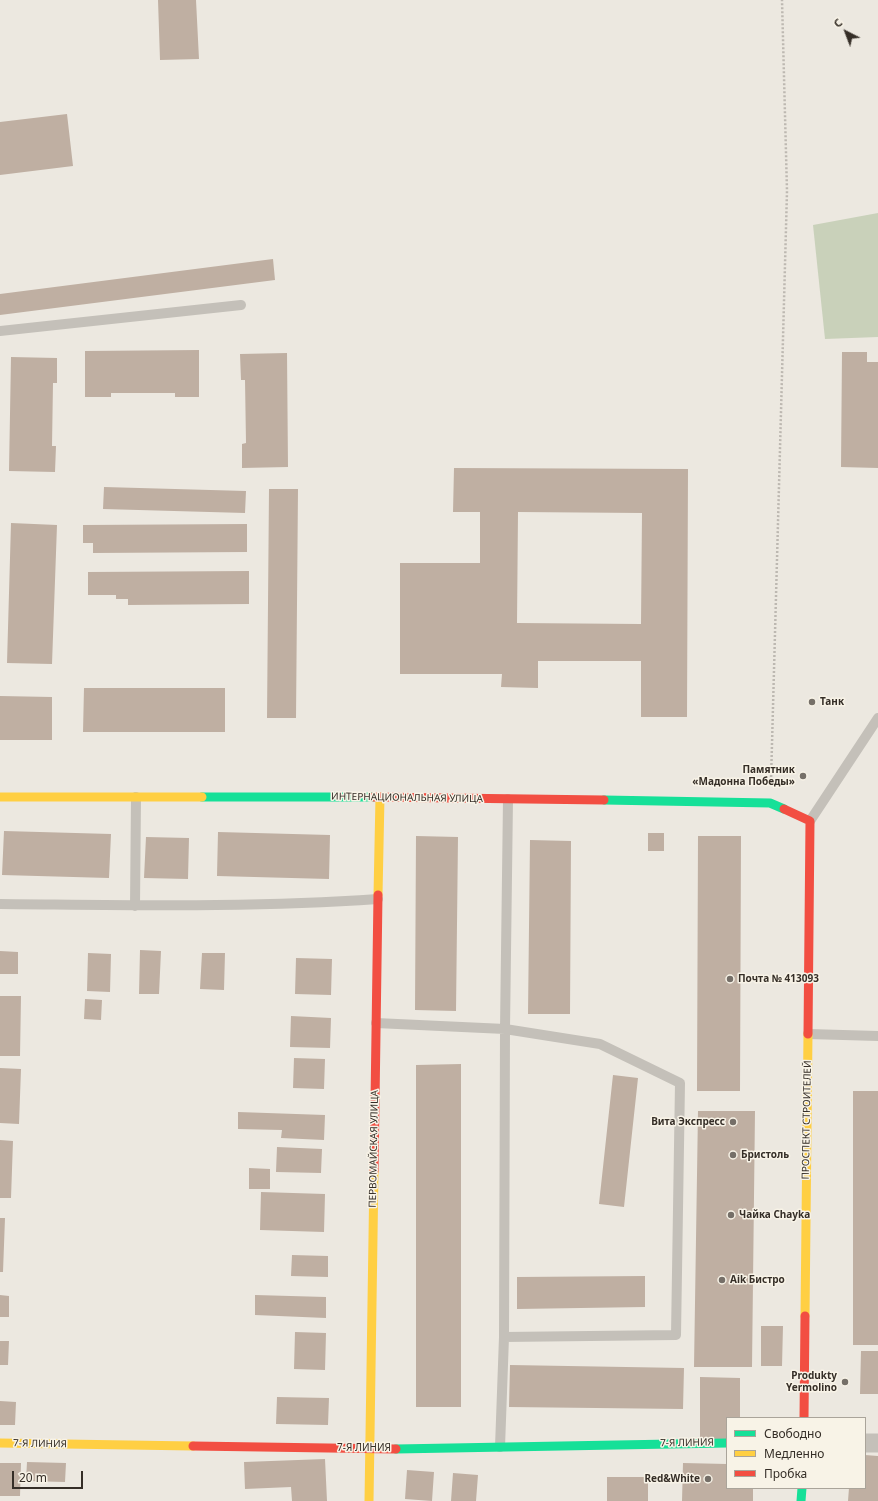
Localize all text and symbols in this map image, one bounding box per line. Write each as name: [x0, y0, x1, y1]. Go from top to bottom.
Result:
north arrow: [826, 12, 866, 52]
text: С: [830, 15, 845, 31]
place label: Танк: [820, 696, 844, 708]
marker: Танк: [807, 697, 817, 707]
place label: Памятник «Мадонна Победы»: [692, 764, 795, 788]
marker: Памятник «Мадонна Победы»: [798, 771, 808, 781]
street label: ИНТЕРНАЦИОНАЛЬНАЯ УЛИЦА: [331, 791, 483, 805]
place label: Почта № 413093: [738, 973, 819, 985]
marker: Почта № 413093: [725, 974, 735, 984]
street label: ПРОСПЕКТ СТРОИТЕЛЕЙ: [800, 1060, 814, 1180]
street label: ПЕРВОМАЙСКАЯ УЛИЦА: [367, 1090, 381, 1208]
place label: Вита Экспресс: [651, 1116, 725, 1128]
marker: Вита Экспресс: [728, 1117, 738, 1127]
place label: Бристоль: [741, 1149, 789, 1161]
marker: Бристоль: [728, 1150, 738, 1160]
place label: Чайка Chayka: [739, 1209, 810, 1221]
marker: Чайка Chayka: [726, 1210, 736, 1220]
place label: Aik Бистро: [730, 1274, 785, 1286]
marker: Aik Бистро: [717, 1275, 727, 1285]
place label: Produkty Yermolino: [786, 1370, 837, 1394]
marker: Produkty Yermolino: [840, 1377, 850, 1387]
legend: [726, 1417, 866, 1489]
text: Свободно: [764, 1425, 822, 1442]
street label: 7-Я ЛИНИЯ: [660, 1437, 714, 1449]
street label: 7-Я ЛИНИЯ: [13, 1438, 67, 1450]
street label: 7-Я ЛИНИЯ: [337, 1442, 391, 1454]
text: Медленно: [764, 1445, 824, 1462]
scale bar: [14, 1463, 85, 1489]
text: Пробка: [764, 1465, 807, 1482]
text: 20 m: [19, 1469, 47, 1486]
place label: Red&White: [644, 1473, 700, 1485]
marker: Red&White: [703, 1474, 713, 1484]

